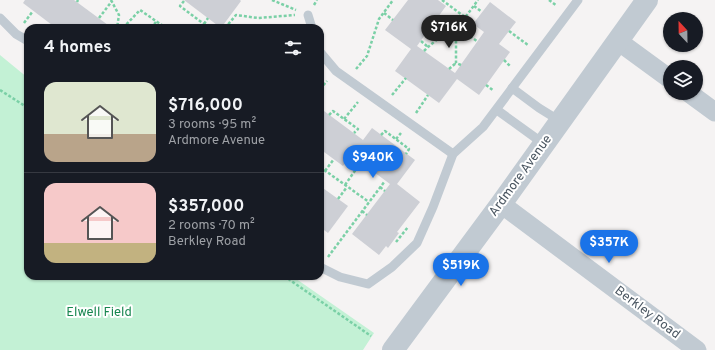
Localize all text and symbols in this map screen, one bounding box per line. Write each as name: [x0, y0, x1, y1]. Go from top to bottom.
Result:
north arrow: [663, 12, 703, 52]
map controls: [663, 12, 703, 100]
pin: $716K: [421, 15, 477, 49]
text: $716K: [430, 20, 468, 36]
text: 4 homes: [44, 37, 111, 59]
icon: filters: [282, 37, 304, 59]
button: layers: [663, 60, 703, 100]
text: $716,000: [168, 95, 243, 117]
icon: home: [76, 98, 124, 146]
text: 3 rooms · 95 m²: [168, 117, 256, 133]
street label: Ardmore Avenue: [486, 132, 556, 220]
text: Ardmore Avenue: [168, 133, 265, 149]
pin: $940K: [345, 145, 401, 179]
text: $940K: [352, 150, 394, 166]
text: $357,000: [168, 196, 244, 218]
icon: home: [76, 199, 124, 247]
text: 2 rooms · 70 m²: [168, 218, 255, 234]
pin: $357K: [581, 230, 637, 264]
text: Berkley Road: [168, 234, 246, 250]
text: $357K: [589, 235, 629, 251]
pin: $519K: [433, 253, 489, 287]
text: $519K: [442, 258, 480, 274]
street label: Berkley Road: [611, 283, 683, 343]
park label: Elwell Field: [66, 305, 132, 321]

